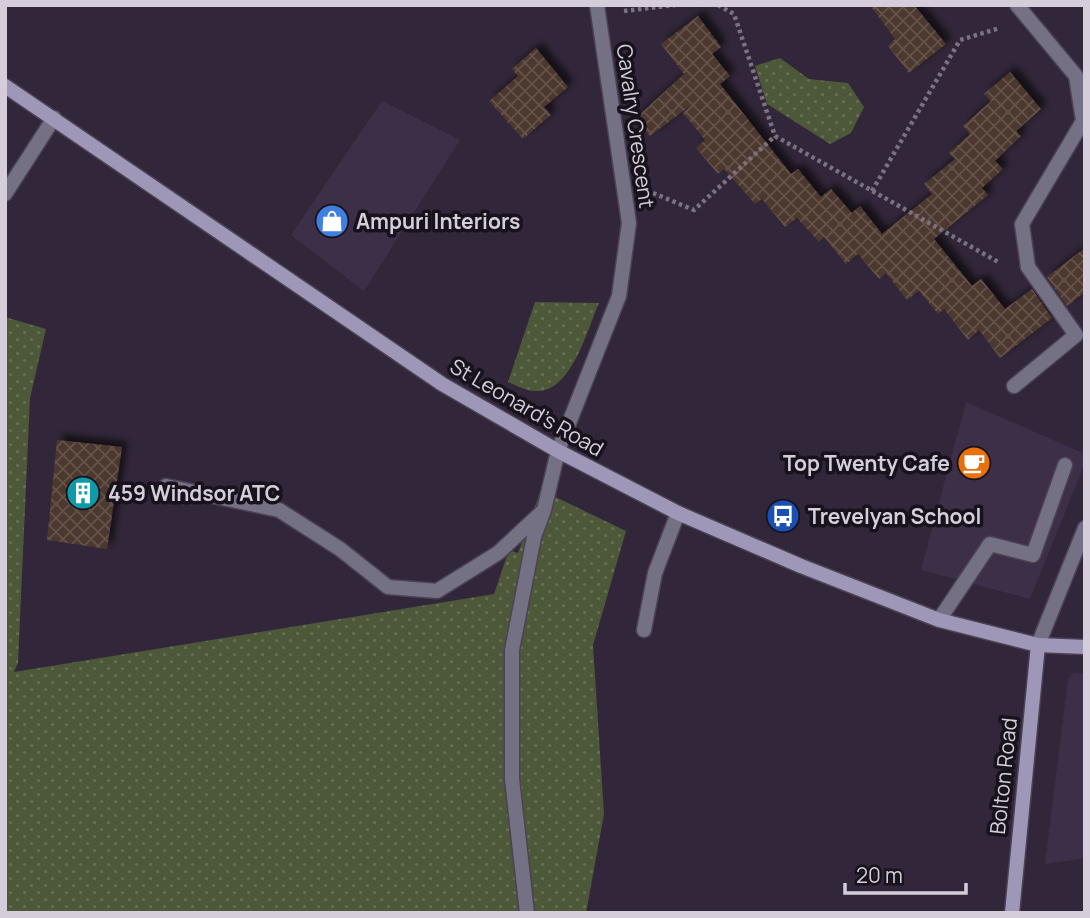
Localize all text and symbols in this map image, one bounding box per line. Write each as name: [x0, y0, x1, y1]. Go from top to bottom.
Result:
street label: Cavalry Crescent: [611, 42, 661, 210]
shop icon: Ampuri Interiors: [313, 202, 351, 240]
place label: Ampuri Interiors: [356, 207, 520, 235]
street label: St Leonard's Road: [445, 352, 609, 462]
cafe icon: Top Twenty Cafe: [955, 444, 993, 482]
place label: Top Twenty Cafe: [783, 449, 950, 477]
building icon: 459 Windsor ATC: [64, 474, 102, 512]
place label: 459 Windsor ATC: [108, 479, 280, 507]
bus stop icon: Trevelyan School: [764, 497, 802, 535]
place label: Trevelyan School: [808, 502, 981, 530]
street label: Bolton Road: [983, 716, 1023, 836]
scale bar: [845, 852, 966, 896]
text: 20 m: [856, 861, 903, 889]

